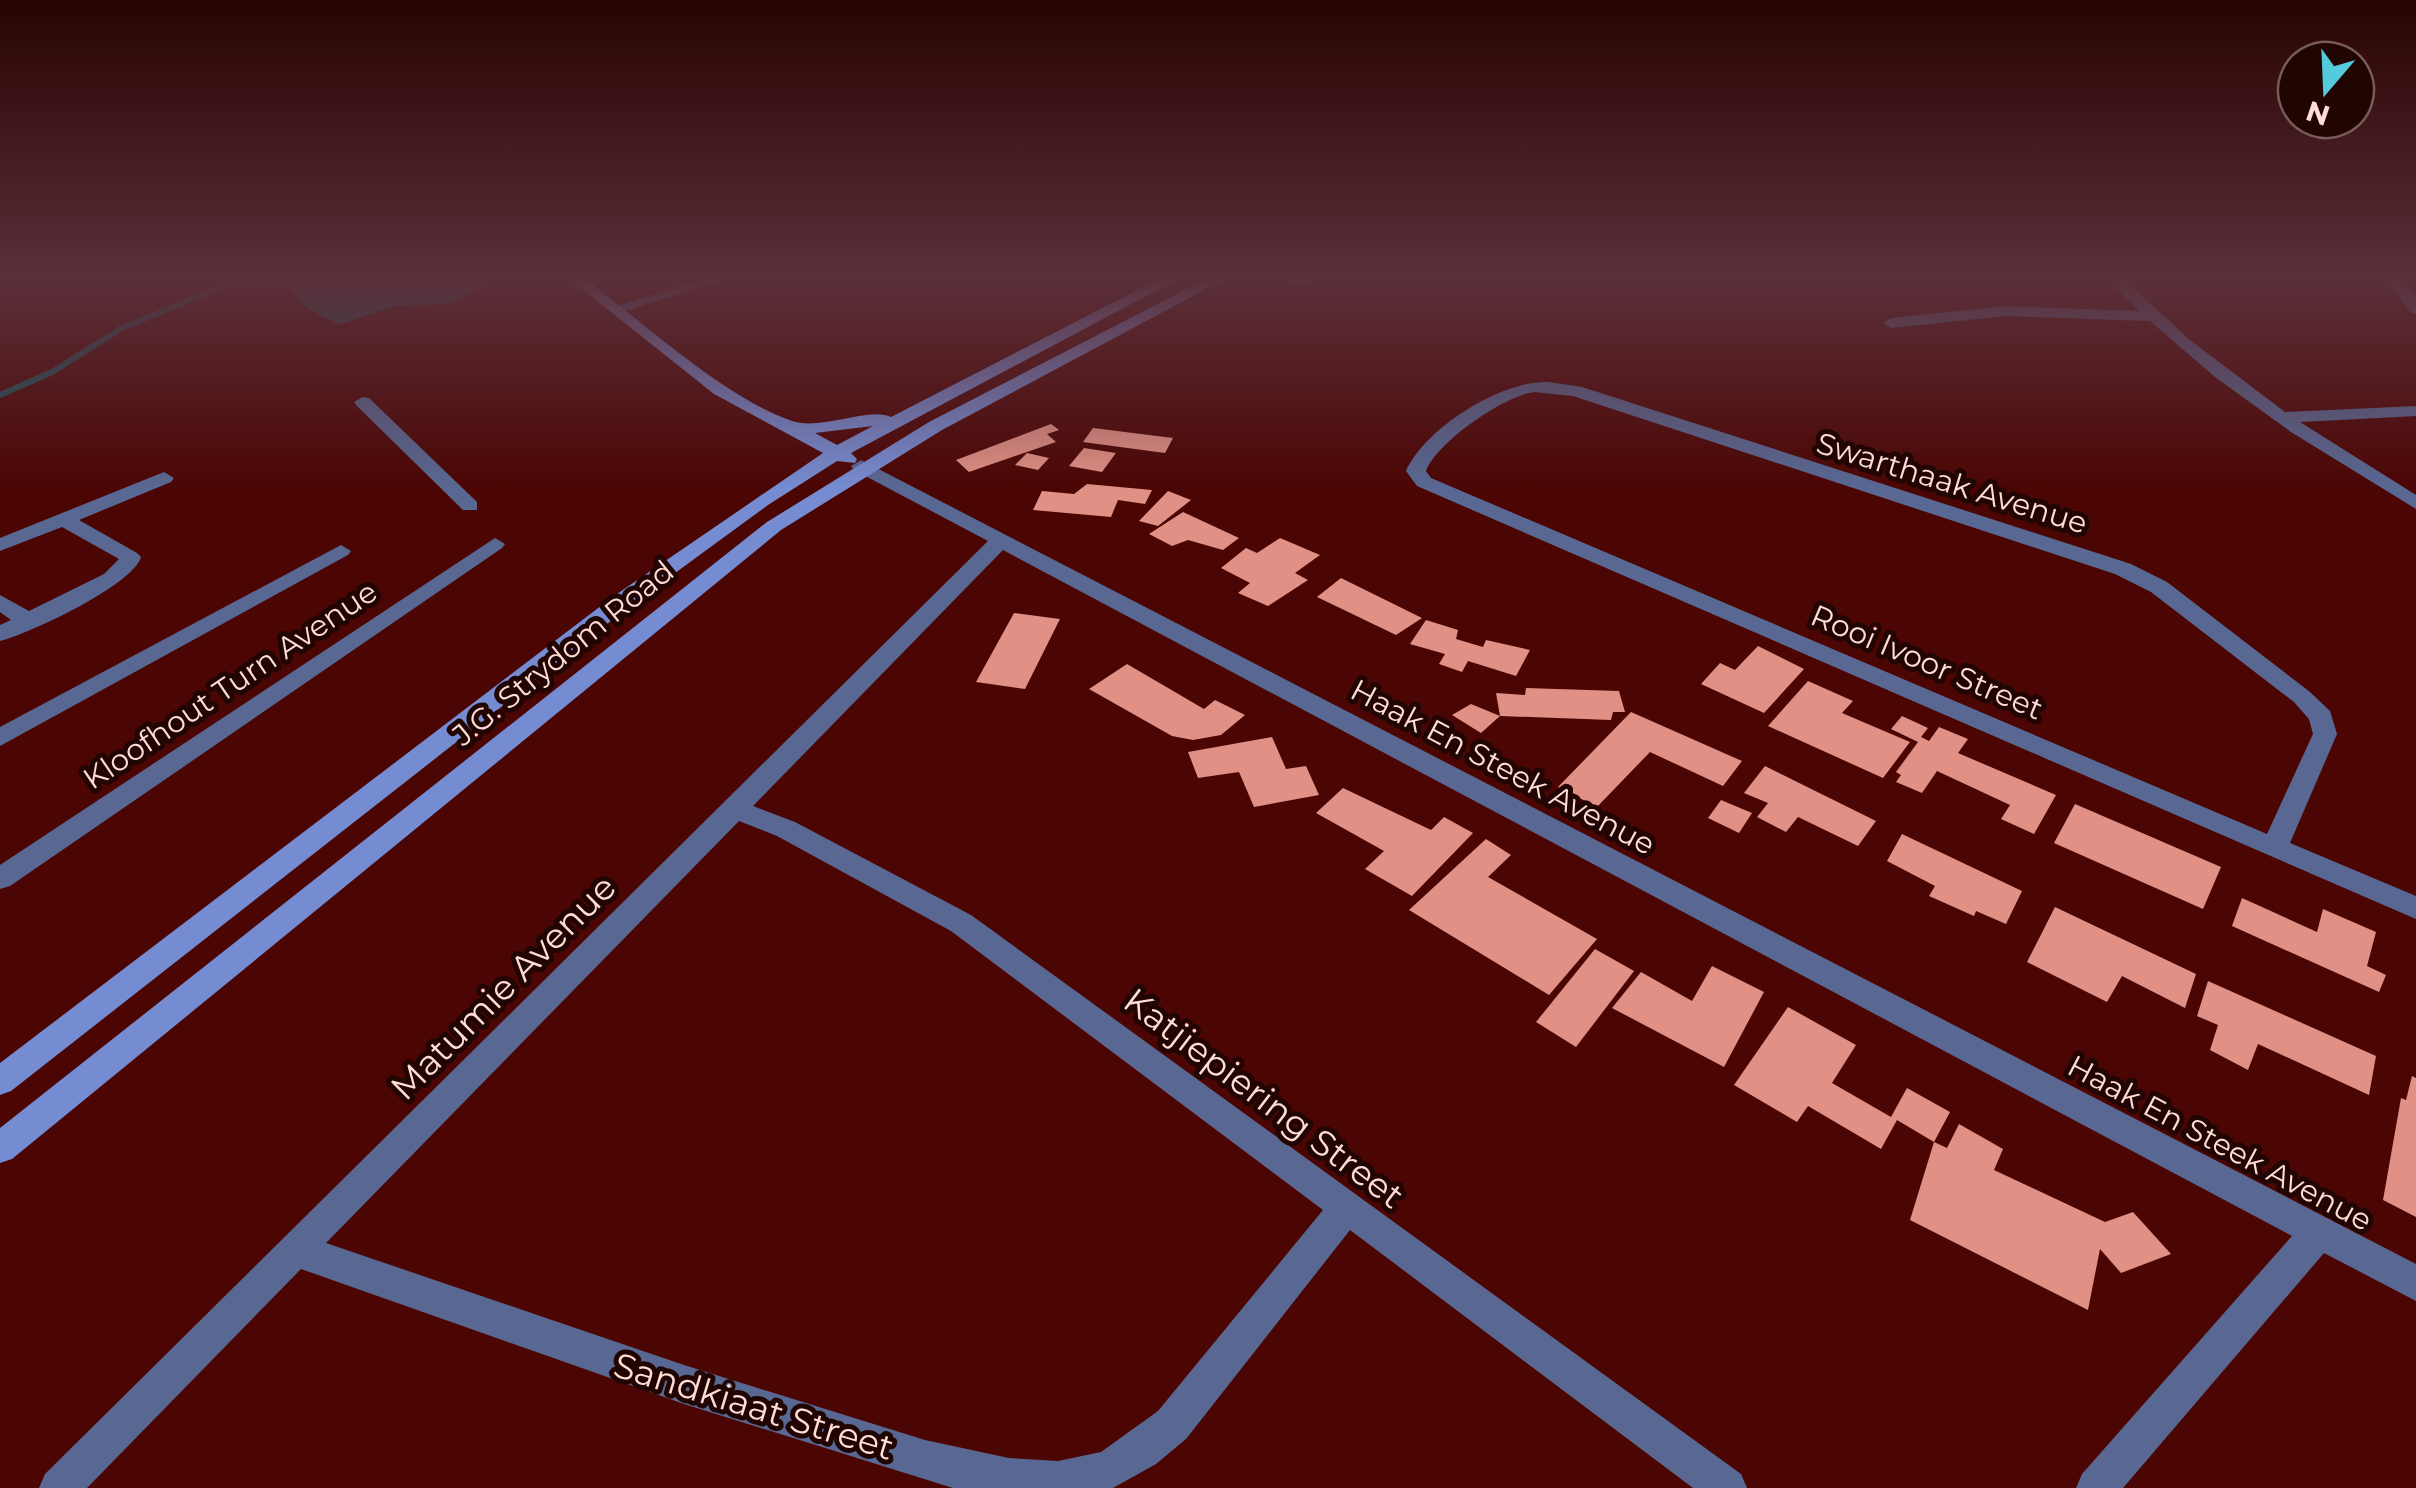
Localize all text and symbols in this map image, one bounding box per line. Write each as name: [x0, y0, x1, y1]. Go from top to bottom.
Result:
north arrow: [2276, 40, 2376, 140]
text: N: [2302, 94, 2334, 133]
street label: Swarthaak Avenue: [1812, 424, 2092, 542]
street label: J.G. Strydom Road: [444, 552, 681, 754]
street label: Kloofhout Turn Avenue: [76, 573, 384, 797]
street label: Rooi Ivoor Street: [1805, 596, 2049, 728]
street label: Haak En Steek Avenue: [1345, 671, 1661, 863]
street label: Matumie Avenue: [381, 865, 625, 1109]
street label: Katjiepiering Street: [1115, 979, 1413, 1217]
street label: Haak En Steek Avenue: [2062, 1047, 2378, 1239]
street label: Sandkiaat Street: [609, 1343, 899, 1469]

